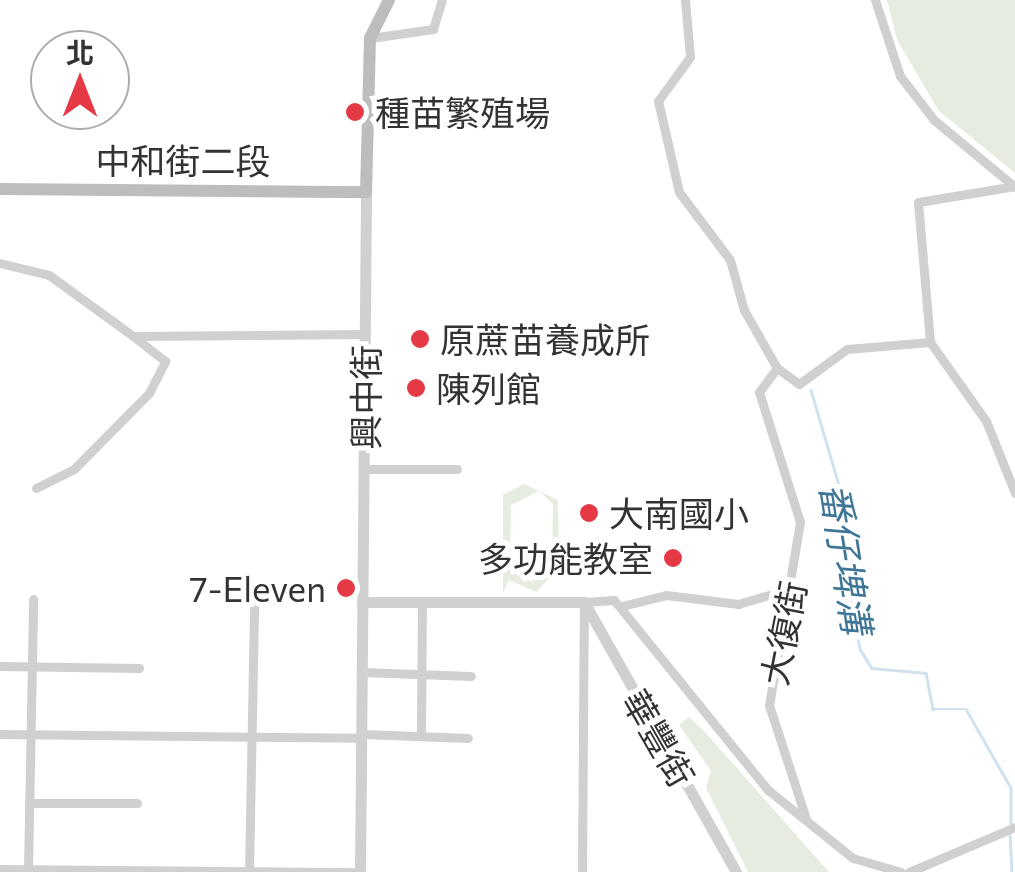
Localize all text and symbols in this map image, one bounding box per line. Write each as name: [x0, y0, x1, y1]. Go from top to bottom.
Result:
north arrow: [30, 30, 130, 130]
text: 北: [66, 35, 94, 69]
place label: 種苗繁殖場: [375, 91, 550, 133]
marker: 種苗繁殖場: [344, 101, 366, 123]
street label: 中和街二段: [96, 139, 270, 181]
place label: 原蔗苗養成所: [440, 318, 650, 360]
marker: 原蔗苗養成所: [409, 328, 431, 350]
street label: 興中街: [344, 345, 386, 449]
place label: 陳列館: [436, 367, 541, 409]
marker: 陳列館: [405, 377, 427, 399]
water label: 番仔埤溝: [813, 479, 881, 637]
place label: 大南國小: [609, 492, 749, 534]
marker: 大南國小: [578, 502, 600, 524]
place label: 多功能教室: [478, 537, 653, 579]
marker: 多功能教室: [662, 547, 684, 569]
place label: 7-Eleven: [189, 567, 326, 609]
marker: 7-Eleven: [335, 577, 357, 599]
street label: 大復街: [752, 577, 814, 689]
street label: 華豐街: [615, 682, 703, 794]

